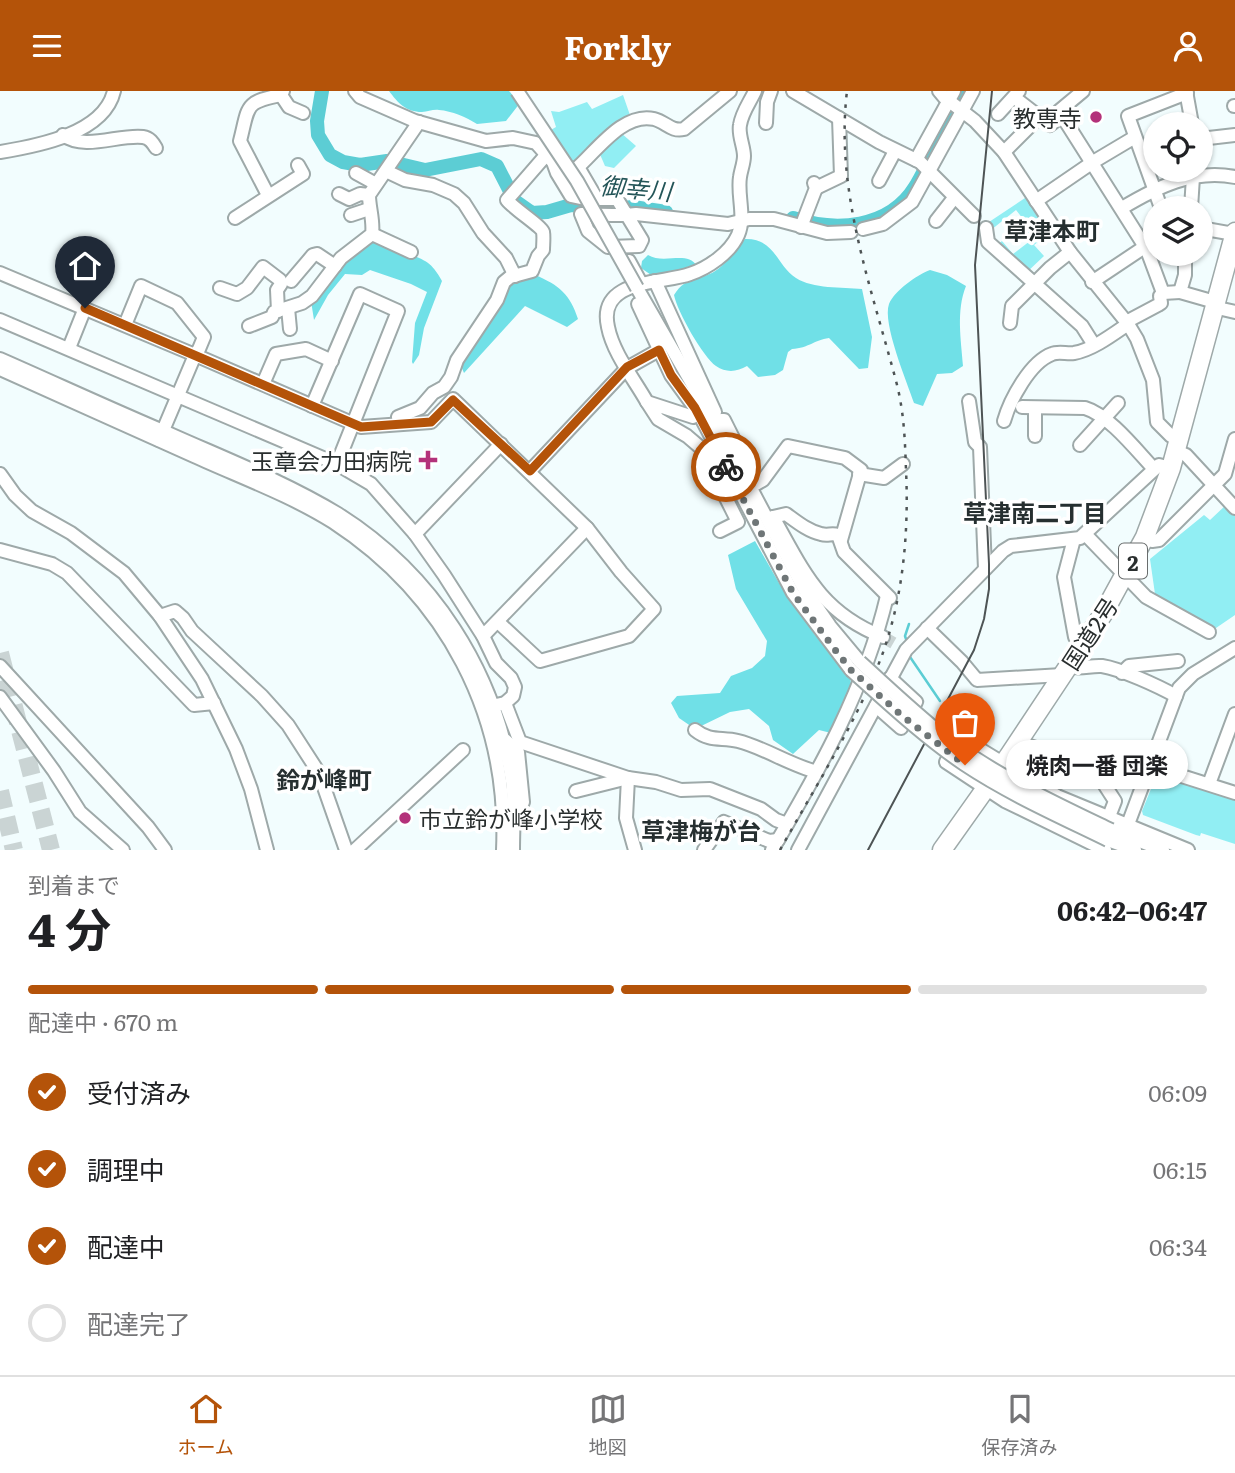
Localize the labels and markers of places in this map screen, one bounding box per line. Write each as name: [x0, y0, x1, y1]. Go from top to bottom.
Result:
place label: 教専寺: [1013, 100, 1082, 134]
marker: 教専寺: [1088, 109, 1104, 125]
pin: [55, 236, 115, 308]
place label: 玉章会力田病院: [251, 443, 412, 477]
marker: 玉章会力田病院: [418, 450, 438, 470]
pin: [935, 693, 995, 765]
callout: 焼肉一番 団楽: [1007, 741, 1189, 789]
place label: 市立鈴が峰小学校: [419, 801, 603, 835]
marker: 市立鈴が峰小学校: [397, 810, 413, 826]

